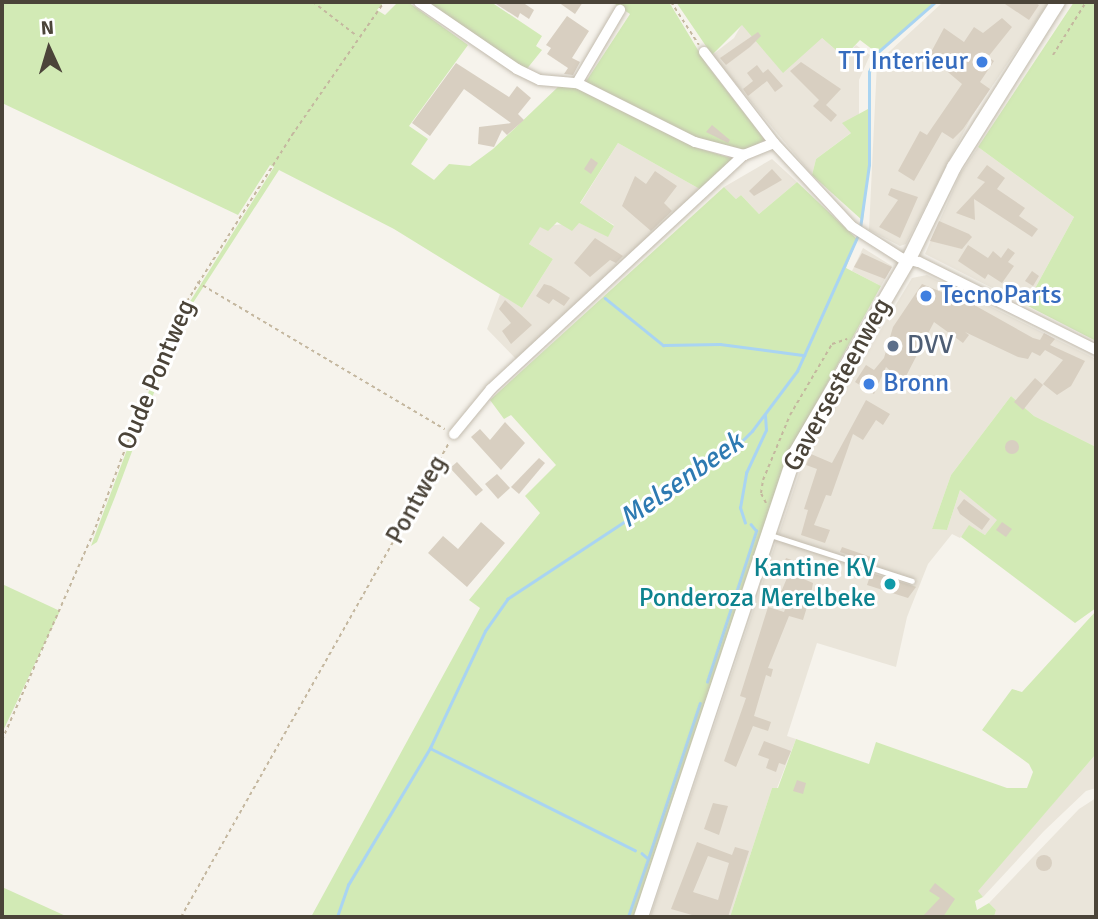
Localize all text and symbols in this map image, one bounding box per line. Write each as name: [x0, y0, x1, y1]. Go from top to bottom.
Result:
north arrow: [14, 14, 84, 84]
text: N: [40, 16, 55, 40]
place label: TT Interieur: [838, 46, 968, 78]
marker: TT Interieur: [974, 54, 990, 70]
place label: TecnoParts: [940, 280, 1062, 312]
marker: TecnoParts: [918, 288, 934, 304]
street label: Gaversesteenweg: [778, 293, 898, 477]
street label: Oude Pontweg: [111, 295, 203, 455]
place label: DVV: [907, 330, 954, 362]
marker: DVV: [885, 338, 901, 354]
place label: Bronn: [883, 368, 949, 400]
marker: Bronn: [861, 376, 877, 392]
water label: Melsenbeek: [613, 425, 749, 535]
street label: Pontweg: [380, 450, 454, 550]
place label: Kantine KV Ponderoza Merelbeke: [639, 553, 876, 614]
marker: Kantine KV Ponderoza Merelbeke: [882, 576, 898, 592]

